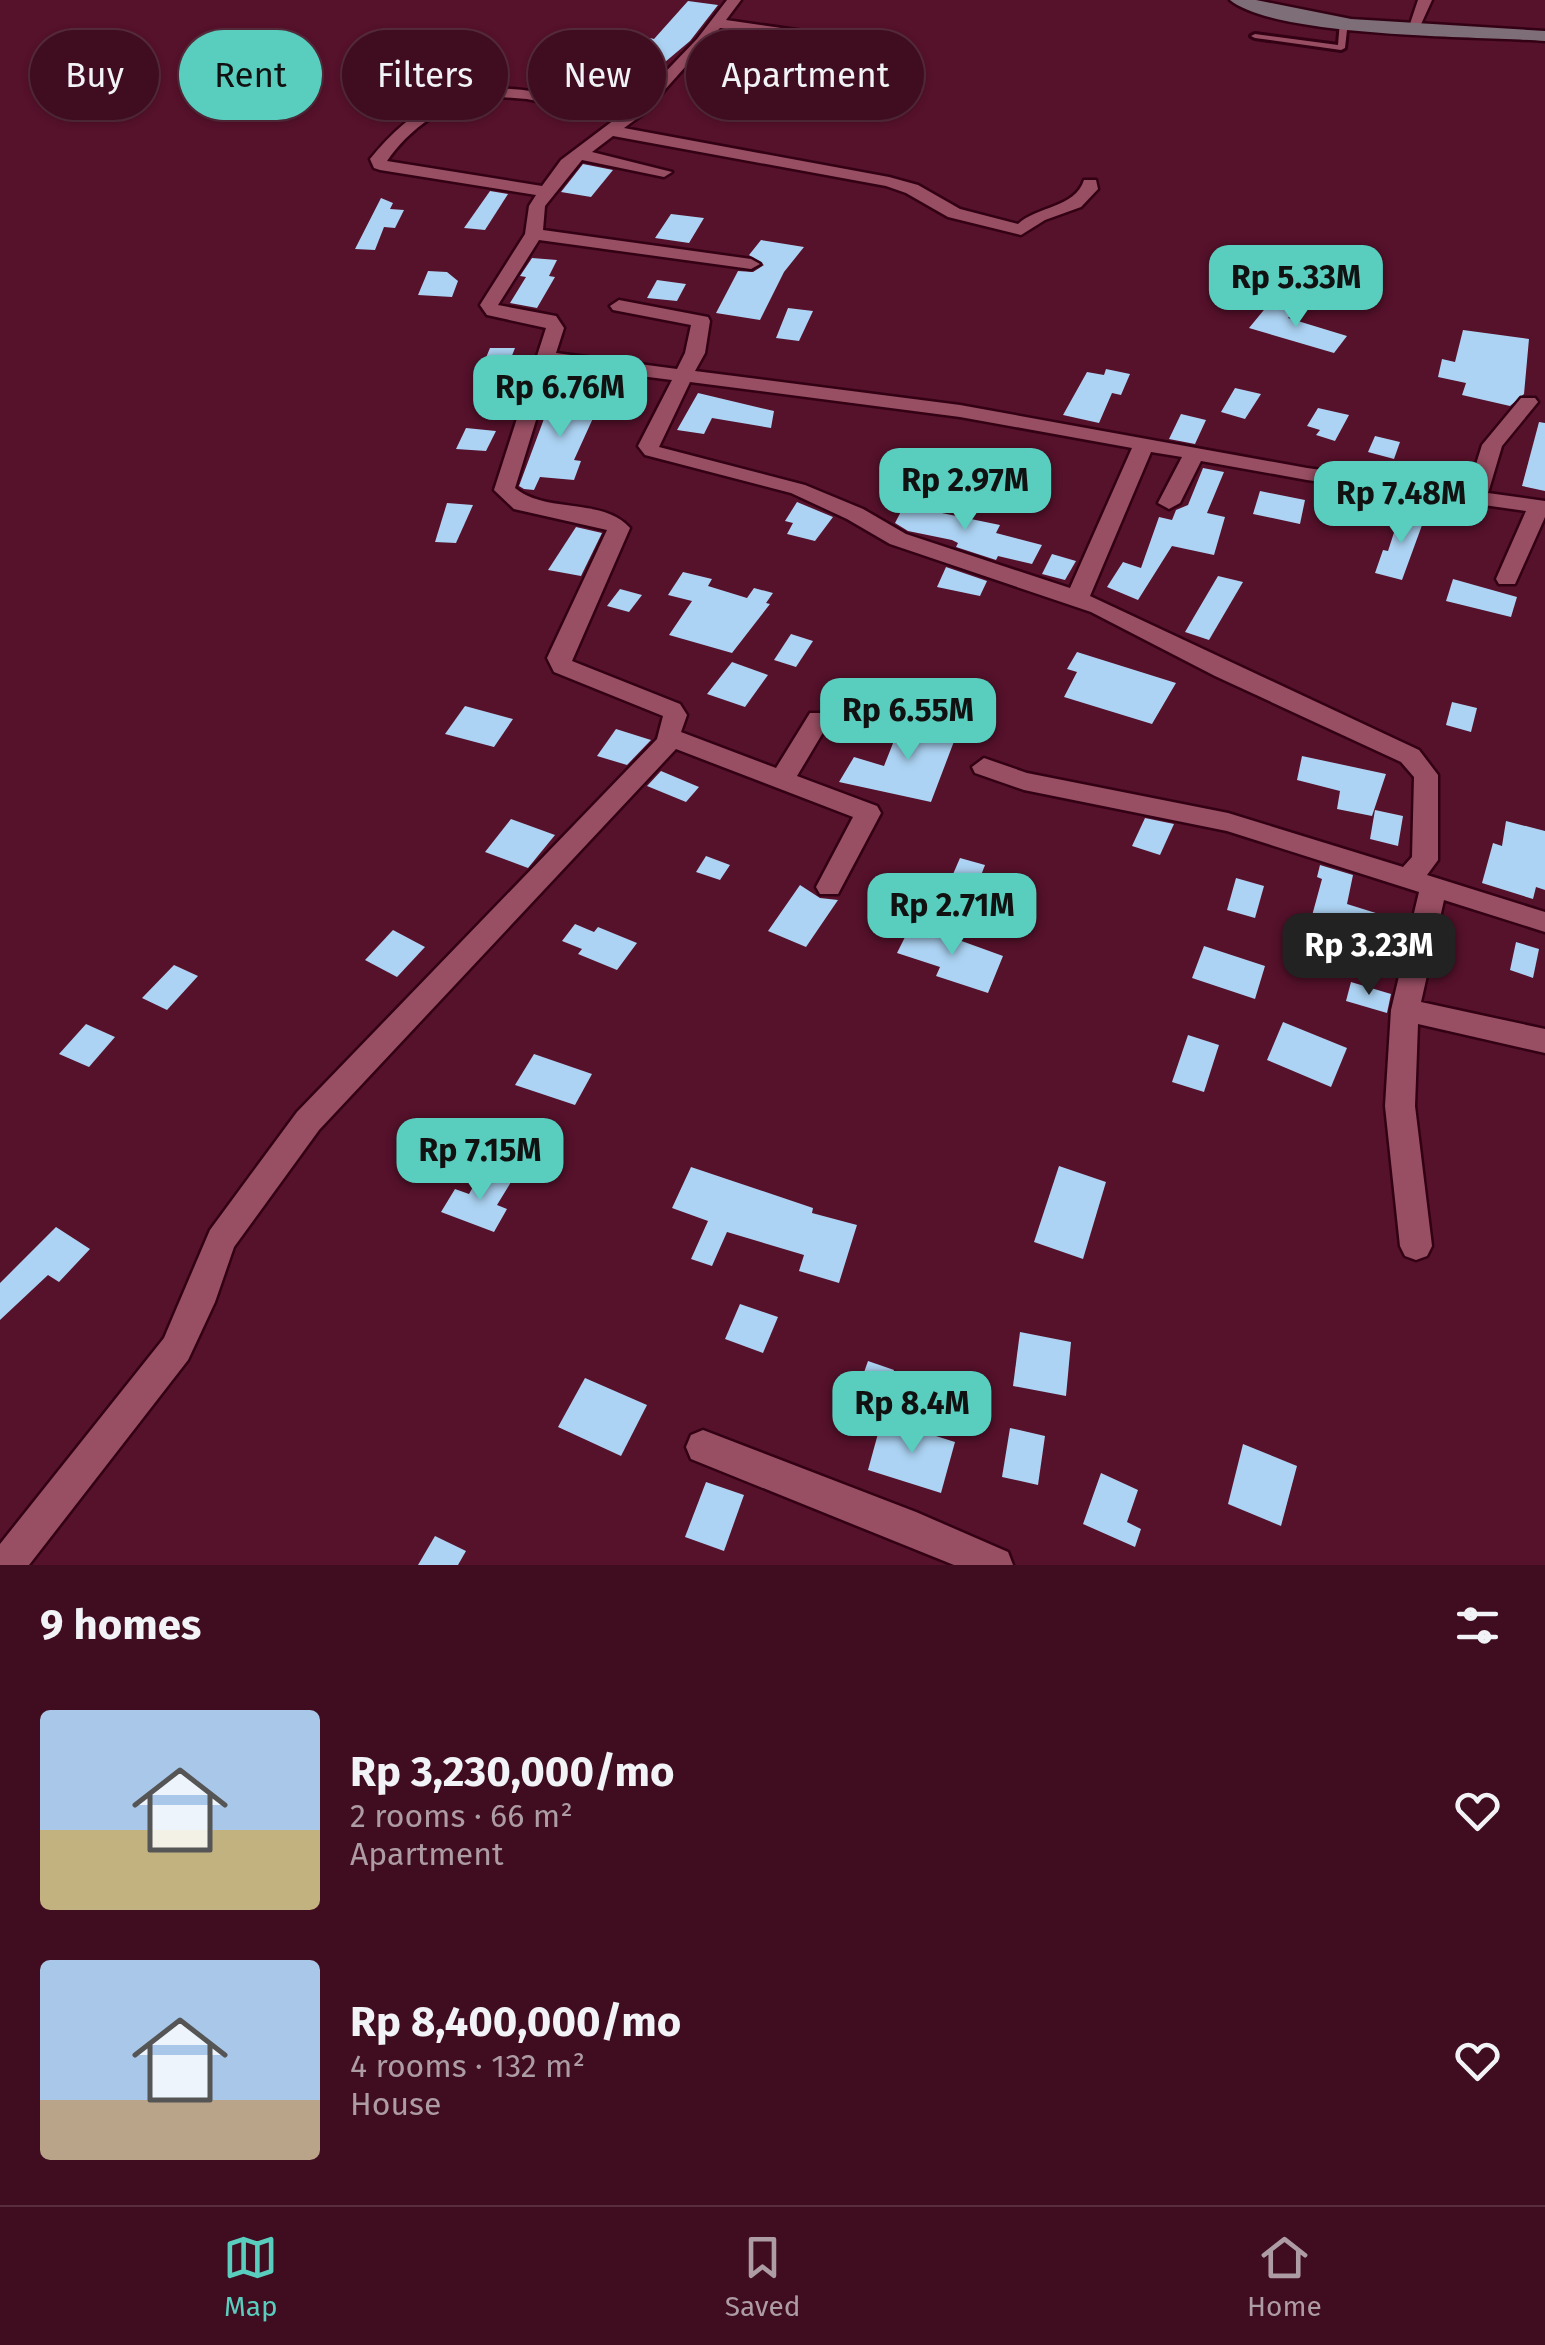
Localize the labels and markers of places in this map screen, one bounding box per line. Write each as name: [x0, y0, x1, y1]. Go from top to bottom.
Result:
pin: Rp 5.33M: [1193, 245, 1399, 330]
pin: Rp 6.76M: [457, 355, 663, 440]
pin: Rp 2.97M: [862, 448, 1068, 533]
pin: Rp 7.48M: [1298, 461, 1504, 546]
pin: Rp 6.55M: [805, 678, 1011, 763]
pin: Rp 2.71M: [849, 873, 1055, 958]
pin: Rp 3.23M: [1266, 913, 1472, 998]
pin: Rp 7.15M: [377, 1118, 583, 1203]
pin: Rp 8.4M: [820, 1371, 1004, 1456]

